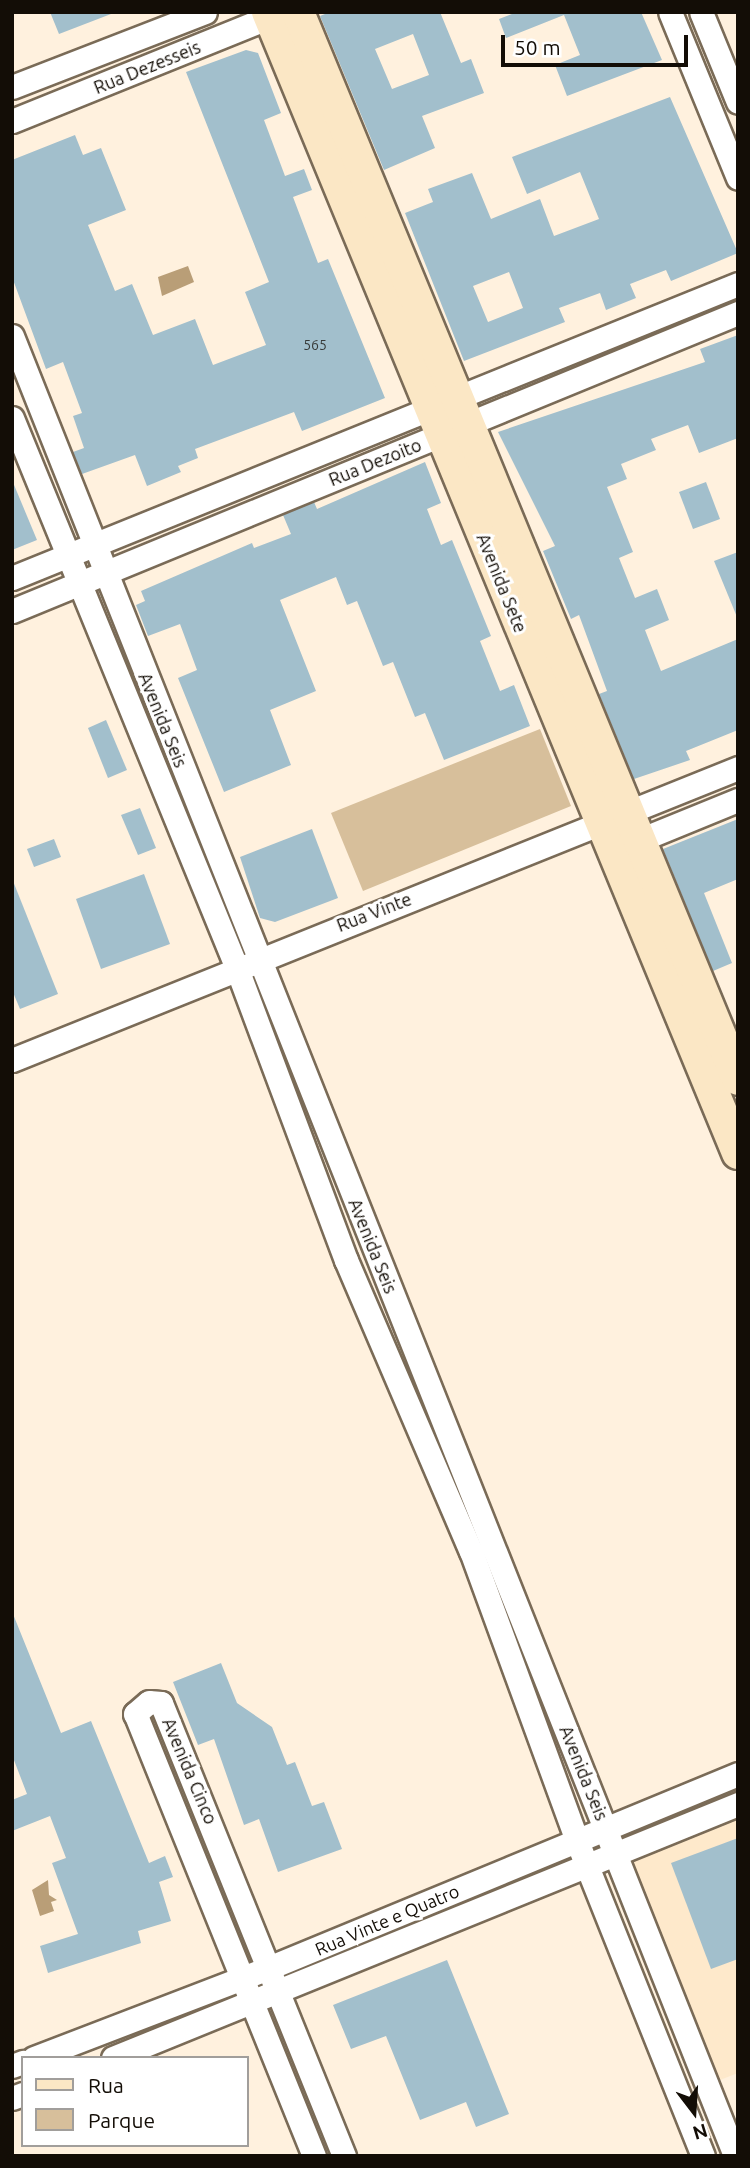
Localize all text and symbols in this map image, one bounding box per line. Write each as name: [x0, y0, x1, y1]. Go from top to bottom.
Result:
scale bar: [505, 21, 692, 65]
text: 50 m: [514, 35, 561, 59]
street label: Rua Dezesseis: [90, 36, 204, 98]
house number: 565: [303, 337, 327, 353]
street label: Rua Dezoito: [325, 434, 425, 490]
street label: Avenida Sete: [472, 530, 532, 636]
street label: Avenida Seis: [134, 669, 192, 771]
street label: Rua Vinte: [333, 888, 415, 936]
street label: Avenida Seis: [344, 1195, 402, 1297]
street label: Avenida Cinco: [158, 1715, 222, 1827]
street label: Avenida Seis: [555, 1722, 613, 1824]
street label: Rua Vinte e Quatro: [312, 1880, 462, 1960]
legend: [21, 2056, 248, 2147]
text: Rua: [88, 2073, 124, 2097]
north arrow: [659, 2077, 729, 2147]
text: Parque: [88, 2108, 155, 2132]
text: N: [690, 2119, 710, 2145]

